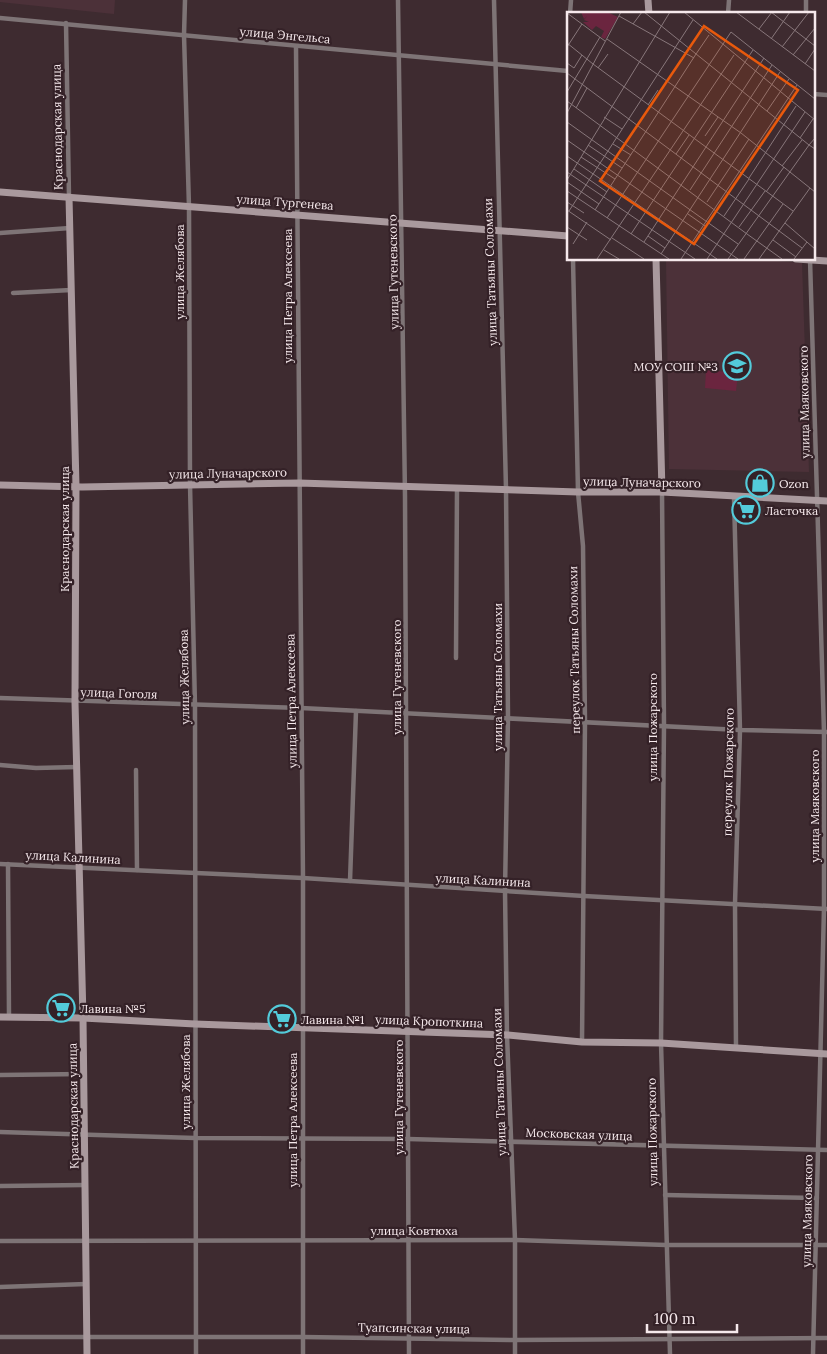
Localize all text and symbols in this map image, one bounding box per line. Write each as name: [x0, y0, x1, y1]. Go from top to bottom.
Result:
inset map: [567, 12, 814, 260]
street label: улица Энгельса: [239, 24, 331, 46]
street label: Краснодарская улица: [48, 64, 66, 190]
street label: улица Тургенева: [236, 191, 334, 213]
street label: улица Татьяны Соломахи: [480, 198, 500, 346]
street label: улица Гутеневского: [384, 214, 402, 330]
street label: улица Желябова: [172, 224, 187, 320]
street label: улица Петра Алексеева: [280, 229, 295, 363]
street label: улица Маяковского: [796, 345, 812, 459]
school or university icon: МОУ СОШ №3: [722, 351, 752, 381]
place label: МОУ СОШ №3: [633, 359, 718, 374]
street label: улица Луначарского: [169, 464, 287, 482]
street label: Краснодарская улица: [57, 466, 72, 592]
shop icon: Ozon: [745, 468, 775, 498]
street label: улица Луначарского: [583, 473, 701, 491]
place label: Ozon: [779, 476, 809, 491]
supermarket icon: Ласточка: [731, 495, 761, 525]
place label: Ласточка: [765, 503, 818, 518]
street label: переулок Татьяны Соломахи: [565, 566, 583, 734]
street label: улица Татьяны Соломахи: [490, 603, 505, 751]
street label: улица Гутеневского: [389, 619, 404, 735]
street label: улица Желябова: [176, 629, 192, 725]
street label: улица Петра Алексеева: [282, 634, 300, 768]
street label: улица Пожарского: [645, 673, 660, 781]
street label: улица Гоголя: [80, 684, 158, 702]
street label: переулок Пожарского: [719, 708, 737, 836]
street label: улица Маяковского: [807, 749, 822, 863]
street label: улица Калинина: [25, 847, 121, 867]
street label: улица Калинина: [435, 870, 531, 890]
supermarket icon: Лавина №5: [46, 993, 76, 1023]
place label: Лавина №5: [80, 1001, 146, 1016]
supermarket icon: Лавина №1: [267, 1004, 297, 1034]
street label: улица Татьяны Соломахи: [489, 1008, 509, 1156]
place label: Лавина №1: [301, 1012, 364, 1027]
street label: улица Кропоткина: [375, 1012, 483, 1030]
street label: улица Желябова: [178, 1034, 193, 1130]
street label: улица Гутеневского: [391, 1039, 406, 1155]
street label: Краснодарская улица: [64, 1043, 82, 1169]
street label: улица Петра Алексеева: [285, 1053, 300, 1187]
street label: улица Пожарского: [644, 1078, 660, 1186]
street label: Московская улица: [525, 1125, 633, 1143]
street label: улица Маяковского: [799, 1154, 815, 1268]
street label: улица Ковтюха: [370, 1223, 458, 1238]
scale bar: [647, 1302, 737, 1334]
text: 100 m: [654, 1309, 695, 1328]
street label: Туапсинская улица: [358, 1320, 470, 1336]

